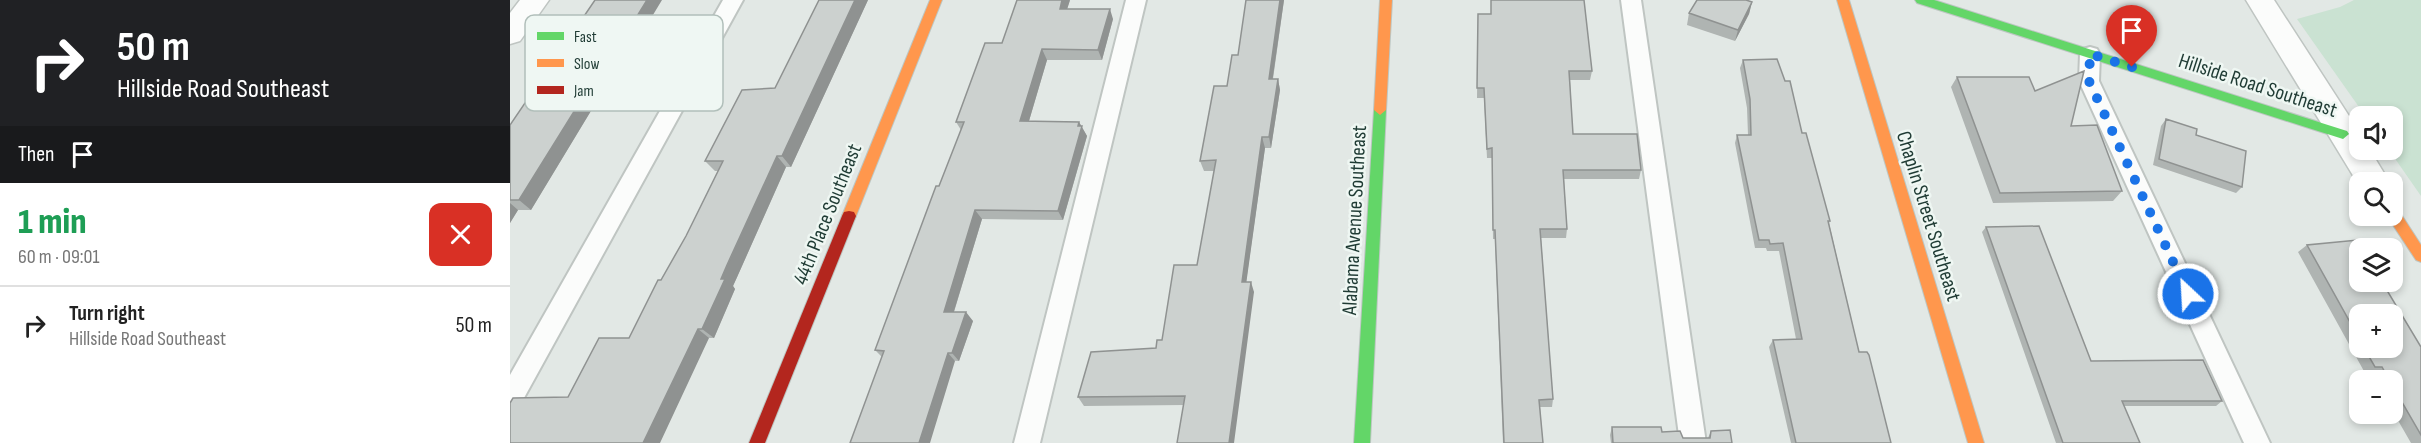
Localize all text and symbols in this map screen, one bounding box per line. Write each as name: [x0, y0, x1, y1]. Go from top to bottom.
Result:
pin: [2106, 5, 2157, 67]
icon: arrive: [2115, 14, 2148, 47]
legend: [525, 15, 723, 111]
text: 50 m: [117, 22, 190, 73]
icon: right: [18, 24, 96, 102]
text: Fast: [574, 28, 597, 47]
street label: Hillside Road Southeast: [2175, 48, 2340, 123]
text: Slow: [574, 55, 599, 74]
text: Hillside Road Southeast: [117, 73, 329, 105]
text: Jam: [573, 82, 594, 101]
map controls: [2349, 106, 2403, 424]
button: sound: [2349, 106, 2403, 160]
street label: Alabama Avenue Southeast: [1337, 125, 1372, 317]
street label: Chaplin Street Southeast: [1891, 128, 1966, 304]
icon: arrive: [66, 138, 99, 171]
street label: 44th Place Southeast: [788, 140, 867, 288]
text: Then: [18, 141, 54, 168]
button: search: [2349, 172, 2403, 226]
text: 1 min: [18, 201, 86, 244]
button: close: [429, 203, 492, 266]
button: layers: [2349, 238, 2403, 292]
text: 60 m · 09:01: [18, 245, 100, 269]
position arrow: [2156, 262, 2220, 326]
text: Turn right: [69, 300, 145, 327]
button: +: [2349, 304, 2403, 358]
icon: right: [18, 309, 51, 342]
text: 50 m: [456, 312, 492, 339]
text: Hillside Road Southeast: [69, 327, 226, 351]
button: −: [2349, 370, 2403, 424]

